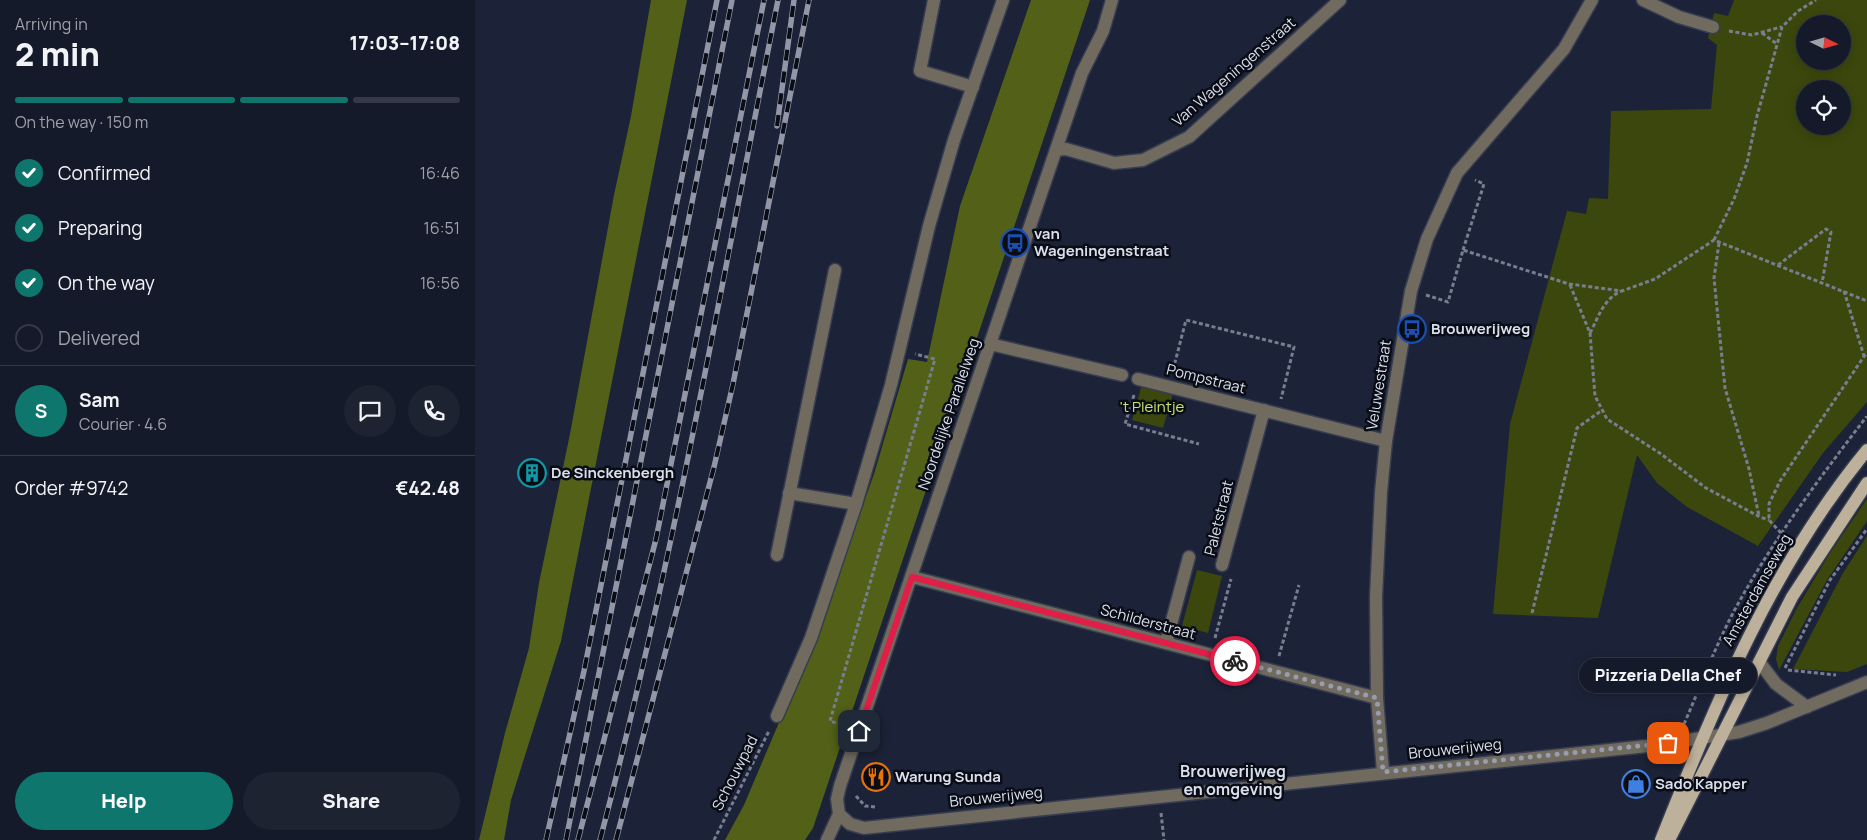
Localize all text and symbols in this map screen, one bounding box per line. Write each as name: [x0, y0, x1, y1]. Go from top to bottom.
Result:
street label: Van Wageningenstraat: [1168, 12, 1300, 131]
text: Arriving in: [15, 13, 88, 35]
north arrow: [1796, 15, 1851, 70]
map controls: [1796, 15, 1851, 135]
text: 17:03–17:08: [350, 30, 460, 56]
text: 2 min: [15, 32, 100, 76]
button: locate: [1796, 80, 1851, 135]
text: On the way · 150 m: [15, 111, 148, 133]
icon: check: [15, 159, 43, 187]
text: Confirmed: [58, 160, 151, 186]
text: 16:46: [420, 162, 460, 184]
icon: check: [15, 214, 43, 242]
text: Preparing: [58, 215, 143, 241]
text: 16:51: [424, 217, 460, 239]
place label: van Wageningenstraat: [1034, 223, 1169, 261]
bus stop icon: van Wageningenstraat: [1000, 228, 1030, 258]
icon: check: [15, 269, 43, 297]
text: On the way: [58, 270, 155, 296]
text: 16:56: [420, 272, 460, 294]
bus stop icon: Brouwerijweg: [1397, 314, 1427, 344]
place label: Brouwerijweg: [1431, 318, 1530, 339]
text: Delivered: [58, 325, 140, 351]
street label: Noordelijke Parallelweg: [913, 335, 984, 493]
street label: Veluwestraat: [1361, 338, 1396, 431]
street label: Pompstraat: [1164, 359, 1248, 399]
button: chat: [344, 385, 396, 437]
button: phone: [408, 385, 460, 437]
text: Sam: [79, 387, 120, 413]
park label: 't Pleintje: [1120, 396, 1184, 417]
text: S: [35, 398, 47, 424]
text: Courier · 4.6: [79, 413, 167, 435]
building icon: De Sinckenbergh: [517, 458, 547, 488]
place label: De Sinckenbergh: [551, 462, 674, 483]
text: Order #9742: [15, 475, 128, 501]
text: €42.48: [396, 475, 460, 501]
street label: Paletstraat: [1199, 478, 1238, 558]
street label: Amsterdamseweg: [1717, 530, 1796, 650]
street label: Schilderstraat: [1098, 599, 1198, 644]
courier: [1210, 636, 1260, 686]
icon: bike: [1221, 647, 1249, 675]
callout: Pizzeria Della Chef: [1579, 658, 1757, 693]
text: Pizzeria Della Chef: [1595, 664, 1741, 686]
pin: [838, 710, 880, 752]
icon: home: [845, 717, 873, 745]
pin: [1647, 722, 1689, 764]
icon: bag: [1654, 729, 1682, 757]
street label: Schouwpad: [707, 732, 762, 814]
street label: Brouwerijweg: [1407, 733, 1503, 764]
district label: Brouwerijweg en omgeving: [1180, 760, 1286, 800]
restaurant icon: Warung Sunda: [861, 762, 891, 792]
place label: Warung Sunda: [895, 766, 1001, 787]
shop icon: Sado Kapper: [1621, 769, 1651, 799]
button: Help: [15, 772, 233, 830]
button: Share: [243, 772, 460, 830]
place label: Sado Kapper: [1655, 773, 1747, 794]
street label: Brouwerijweg: [948, 781, 1044, 812]

